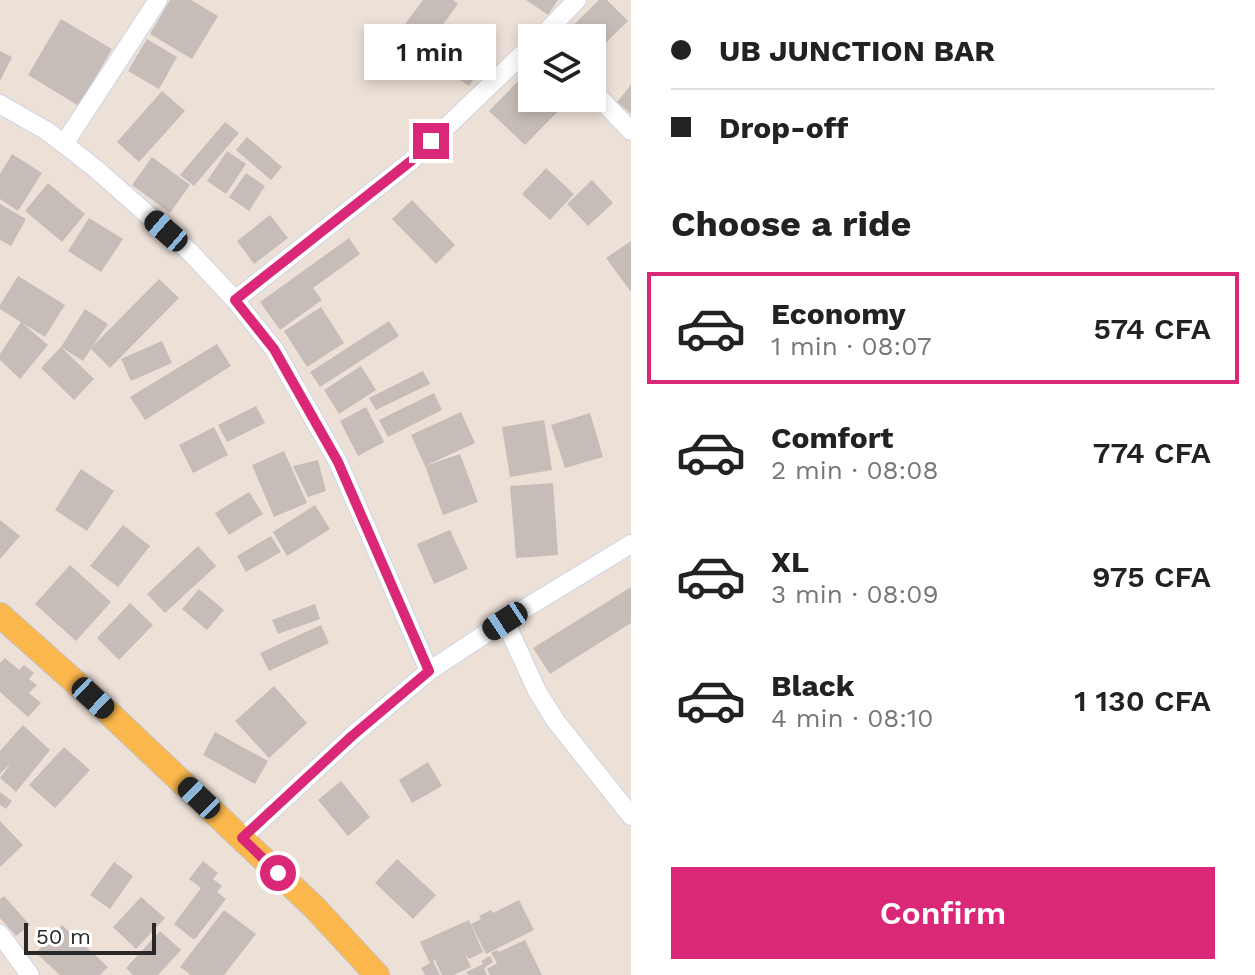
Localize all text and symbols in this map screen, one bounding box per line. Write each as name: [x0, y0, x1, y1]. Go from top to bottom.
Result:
map controls: [518, 24, 606, 112]
button: layers: [518, 24, 606, 112]
callout: 1 min: [365, 25, 497, 81]
text: UB JUNCTION BAR: [719, 33, 995, 68]
text: 1 min: [397, 37, 463, 67]
text: Drop-off: [719, 110, 848, 145]
route end: [413, 123, 449, 159]
text: Choose a ride: [671, 203, 911, 245]
car: [140, 206, 192, 256]
icon: car: [675, 292, 747, 364]
text: Economy: [771, 296, 906, 331]
text: 574 CFA: [1094, 311, 1211, 346]
text: 1 min · 08:07: [771, 331, 932, 361]
icon: car: [675, 416, 747, 488]
text: Comfort: [771, 420, 893, 455]
text: 774 CFA: [1093, 435, 1211, 470]
text: 2 min · 08:08: [771, 455, 939, 485]
icon: car: [675, 540, 747, 612]
text: XL: [771, 544, 809, 579]
text: 975 CFA: [1092, 559, 1211, 594]
text: 3 min · 08:09: [771, 579, 939, 609]
car: [478, 598, 532, 644]
icon: car: [675, 664, 747, 736]
text: Black: [771, 668, 855, 703]
car: [67, 673, 119, 723]
text: 1 130 CFA: [1074, 683, 1211, 718]
text: 4 min · 08:10: [771, 703, 933, 733]
car: [173, 773, 225, 823]
route start: [260, 855, 296, 891]
button: Confirm: [671, 867, 1215, 959]
scale bar: [24, 919, 156, 955]
text: 50 m: [36, 924, 91, 949]

